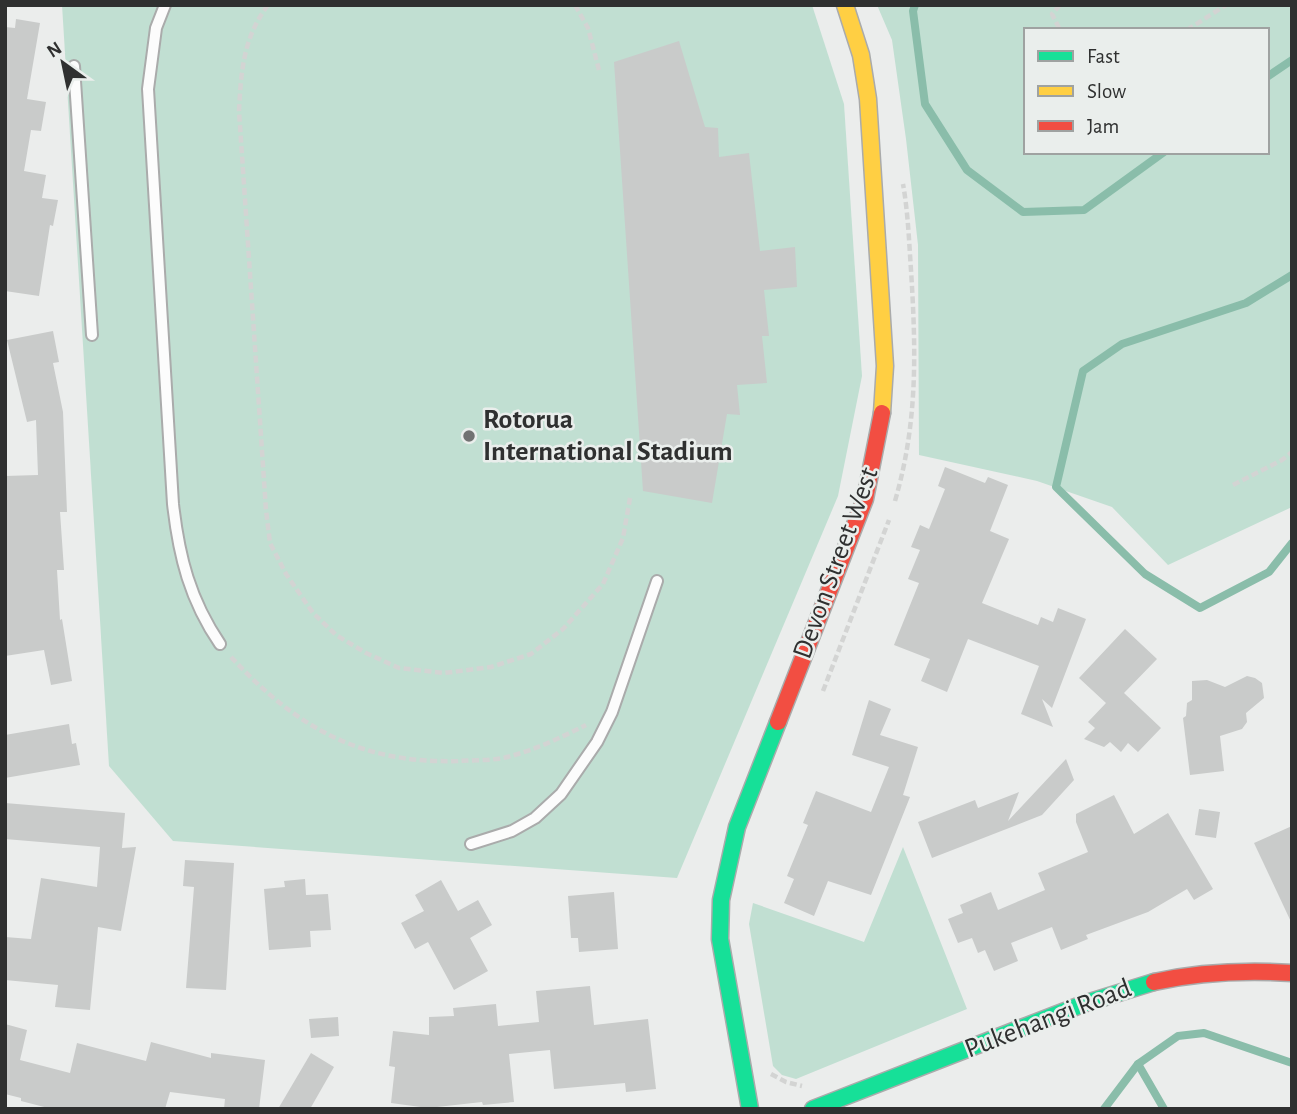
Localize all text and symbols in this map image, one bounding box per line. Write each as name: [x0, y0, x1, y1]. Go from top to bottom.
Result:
north arrow: [28, 28, 98, 98]
legend: [1024, 28, 1269, 154]
text: N: [44, 38, 65, 62]
text: Fast: [1087, 46, 1120, 67]
text: Slow: [1087, 81, 1126, 102]
text: Jam: [1087, 116, 1119, 137]
place label: Rotorua International Stadium: [483, 406, 733, 466]
marker: Rotorua International Stadium: [461, 428, 477, 444]
street label: Devon Street West: [788, 463, 884, 662]
street label: Pukehangi Road: [961, 974, 1135, 1064]

